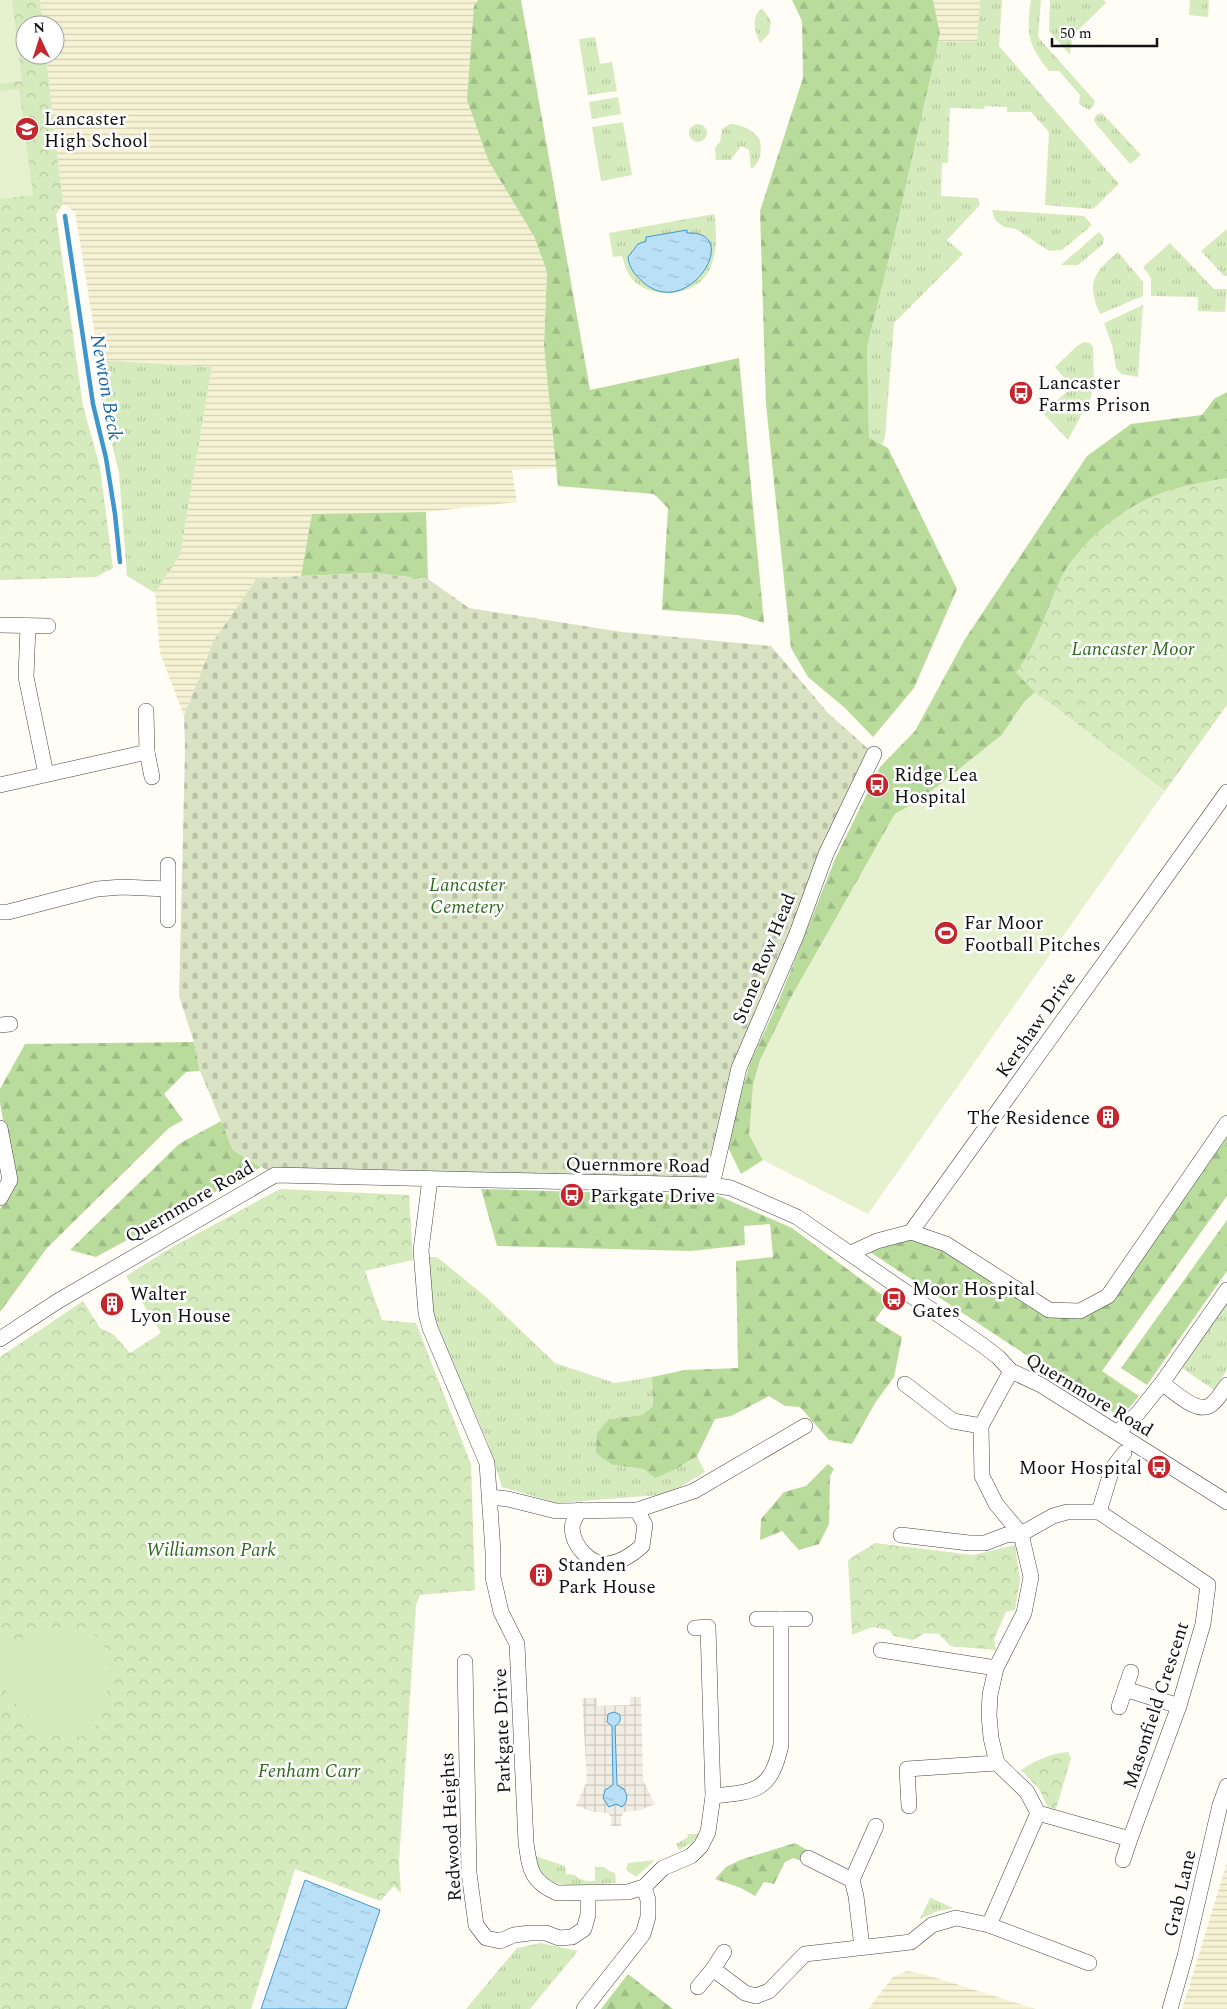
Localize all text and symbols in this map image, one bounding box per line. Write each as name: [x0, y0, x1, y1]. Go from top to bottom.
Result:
north arrow: [15, 15, 65, 65]
scale bar: [1052, 15, 1157, 47]
text: N: [33, 17, 46, 38]
text: 50 m: [1060, 22, 1092, 45]
place label: Lancaster High School: [44, 105, 148, 156]
school or university icon: Lancaster High School: [14, 116, 40, 142]
water label: Newton Beck: [82, 332, 130, 443]
place label: Lancaster Farms Prison: [1038, 369, 1150, 420]
bus stop icon: Lancaster Farms Prison: [1008, 380, 1034, 406]
park label: Lancaster Moor: [1071, 635, 1195, 664]
place label: Ridge Lea Hospital: [894, 761, 979, 812]
bus stop icon: Ridge Lea Hospital: [864, 772, 890, 798]
park label: Lancaster Cemetery: [429, 871, 505, 922]
street label: Stone Row Head: [725, 889, 804, 1028]
place label: Far Moor Football Pitches: [964, 909, 1101, 960]
sports icon: Far Moor Football Pitches: [933, 920, 959, 946]
street label: Kershaw Drive: [989, 966, 1084, 1084]
place label: The Residence: [967, 1104, 1090, 1133]
building icon: The Residence: [1095, 1104, 1121, 1130]
street label: Quernmore Road: [565, 1150, 711, 1181]
street label: Quernmore Road: [120, 1154, 260, 1251]
bus stop icon: Parkgate Drive: [559, 1182, 585, 1208]
place label: Parkgate Drive: [590, 1182, 715, 1211]
place label: Moor Hospital Gates: [912, 1275, 1035, 1326]
place label: Walter Lyon House: [130, 1280, 231, 1331]
bus stop icon: Moor Hospital Gates: [881, 1286, 907, 1312]
building icon: Walter Lyon House: [99, 1291, 125, 1317]
street label: Quernmore Road: [1020, 1346, 1159, 1445]
place label: Moor Hospital: [1019, 1454, 1142, 1483]
bus stop icon: Moor Hospital: [1146, 1454, 1172, 1480]
park label: Williamson Park: [146, 1536, 276, 1565]
place label: Standen Park House: [558, 1551, 656, 1602]
building icon: Standen Park House: [528, 1562, 554, 1588]
street label: Masonfield Crescent: [1116, 1618, 1197, 1793]
street label: Parkgate Drive: [486, 1668, 519, 1794]
street label: Redwood Heights: [433, 1752, 470, 1902]
park label: Fenham Carr: [258, 1757, 361, 1786]
street label: Grab Lane: [1156, 1847, 1205, 1940]

